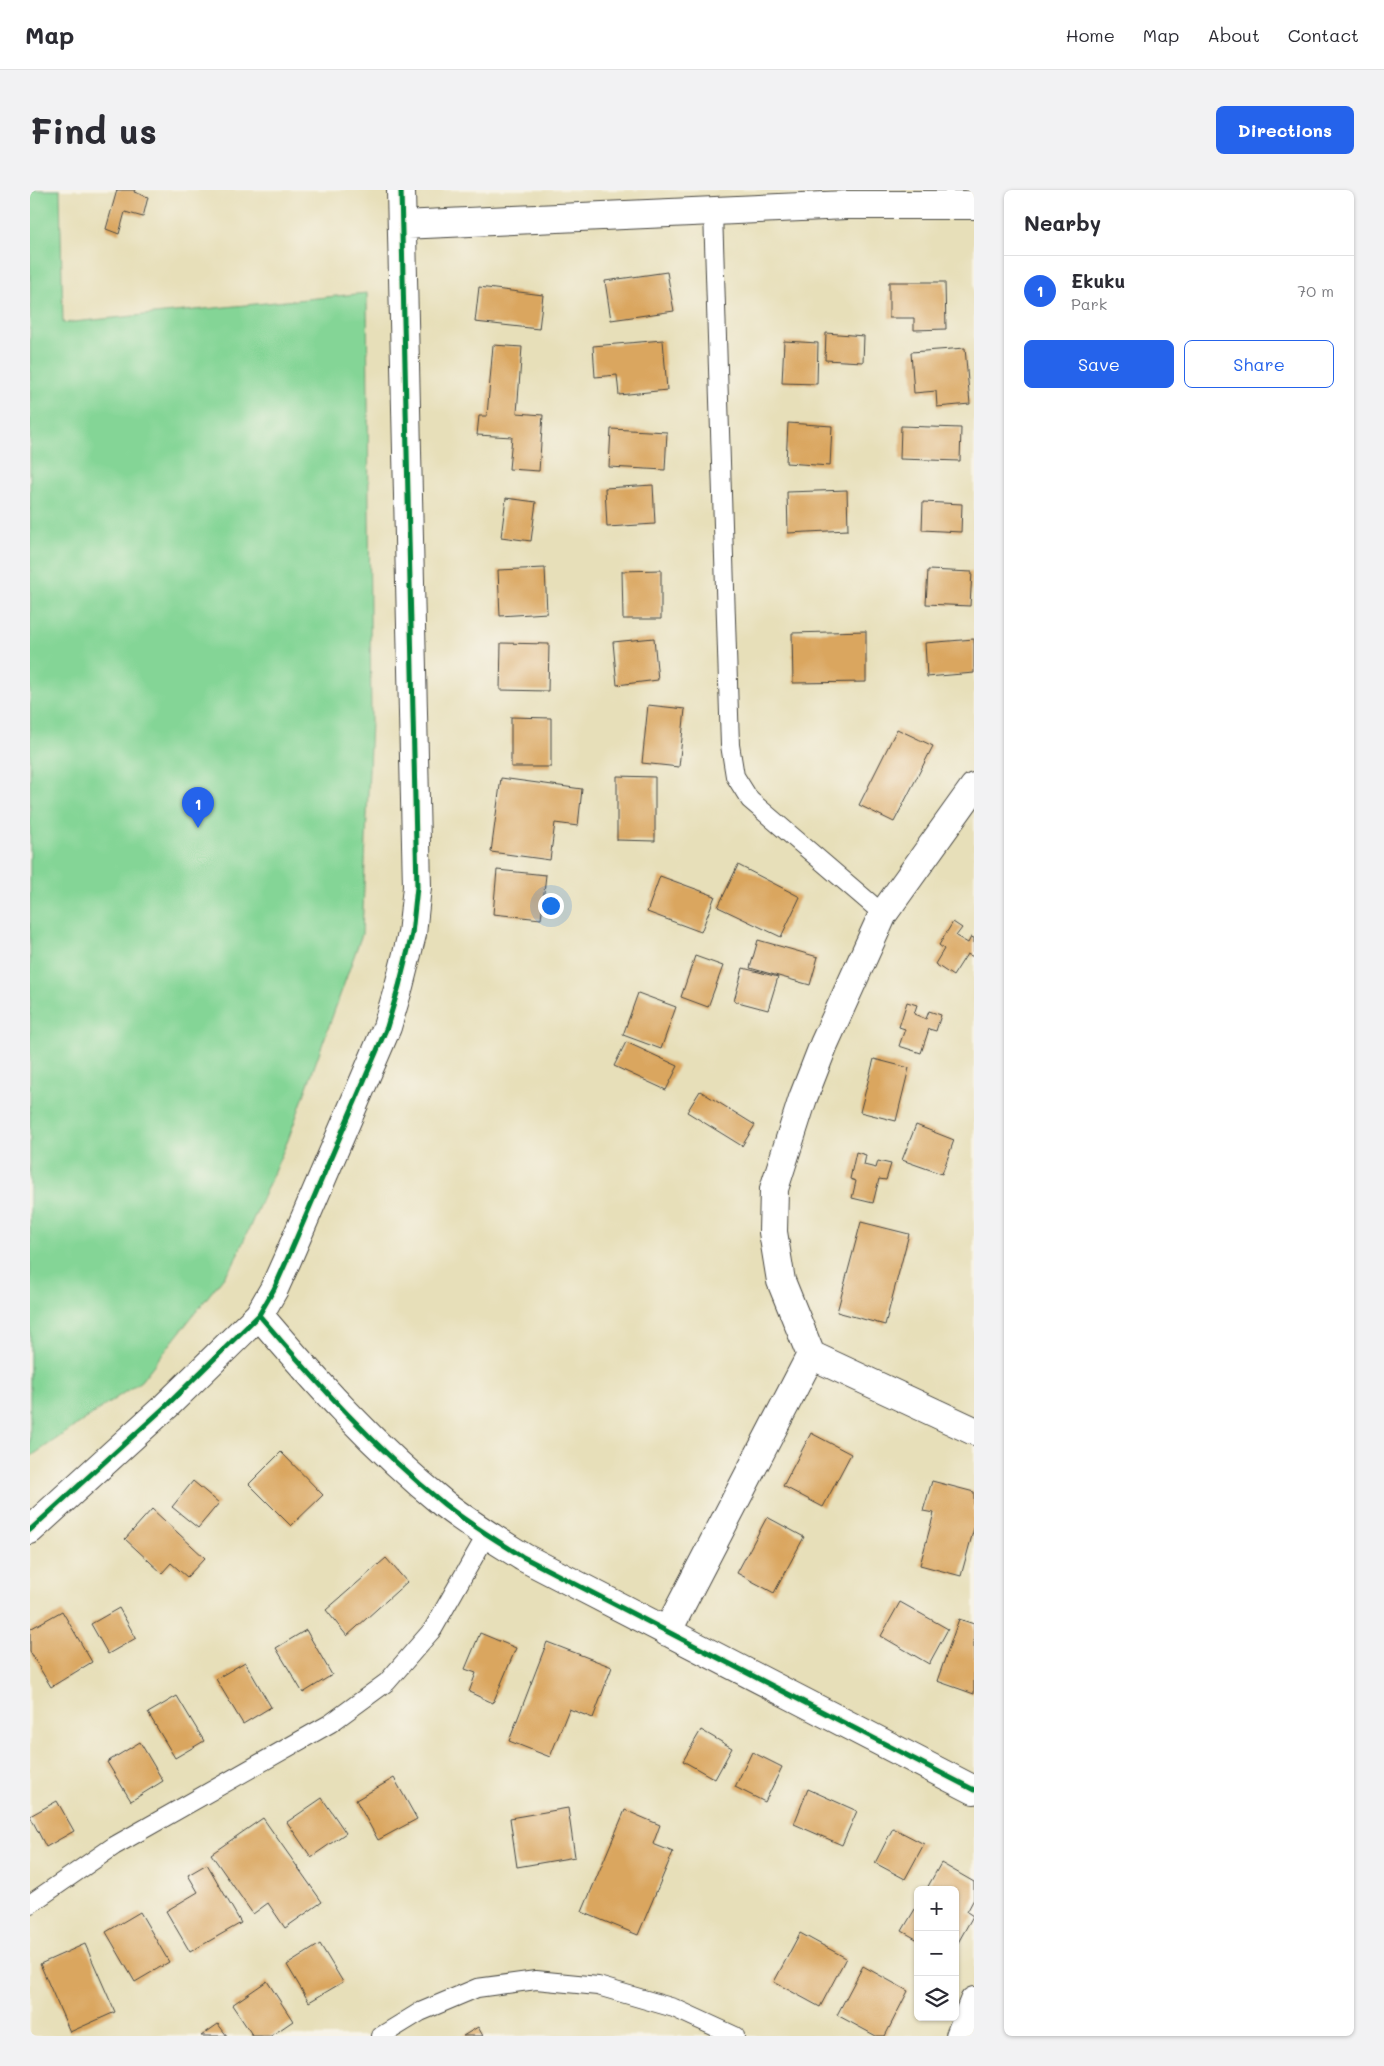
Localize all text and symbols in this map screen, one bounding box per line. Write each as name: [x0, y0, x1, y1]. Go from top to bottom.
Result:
text: Map: [25, 19, 74, 50]
text: Home: [1066, 23, 1115, 47]
text: Map: [1143, 23, 1179, 47]
text: About: [1207, 23, 1260, 47]
text: Contact: [1288, 23, 1359, 47]
button: Directions: [1216, 106, 1354, 154]
text: Find us: [30, 107, 157, 153]
text: Nearby: [1024, 209, 1101, 236]
text: Ekuku: [1071, 268, 1125, 293]
text: 1: [1036, 280, 1044, 301]
text: 70 m: [1297, 280, 1334, 301]
text: Park: [1071, 293, 1107, 314]
button: Save: [1024, 340, 1174, 388]
button: Share: [1184, 340, 1334, 388]
pin: 1: [182, 787, 214, 828]
your location: [538, 893, 564, 919]
map controls: [914, 1886, 959, 2021]
button: +: [914, 1886, 959, 1931]
button: −: [914, 1931, 959, 1976]
button: layers: [914, 1976, 959, 2021]

